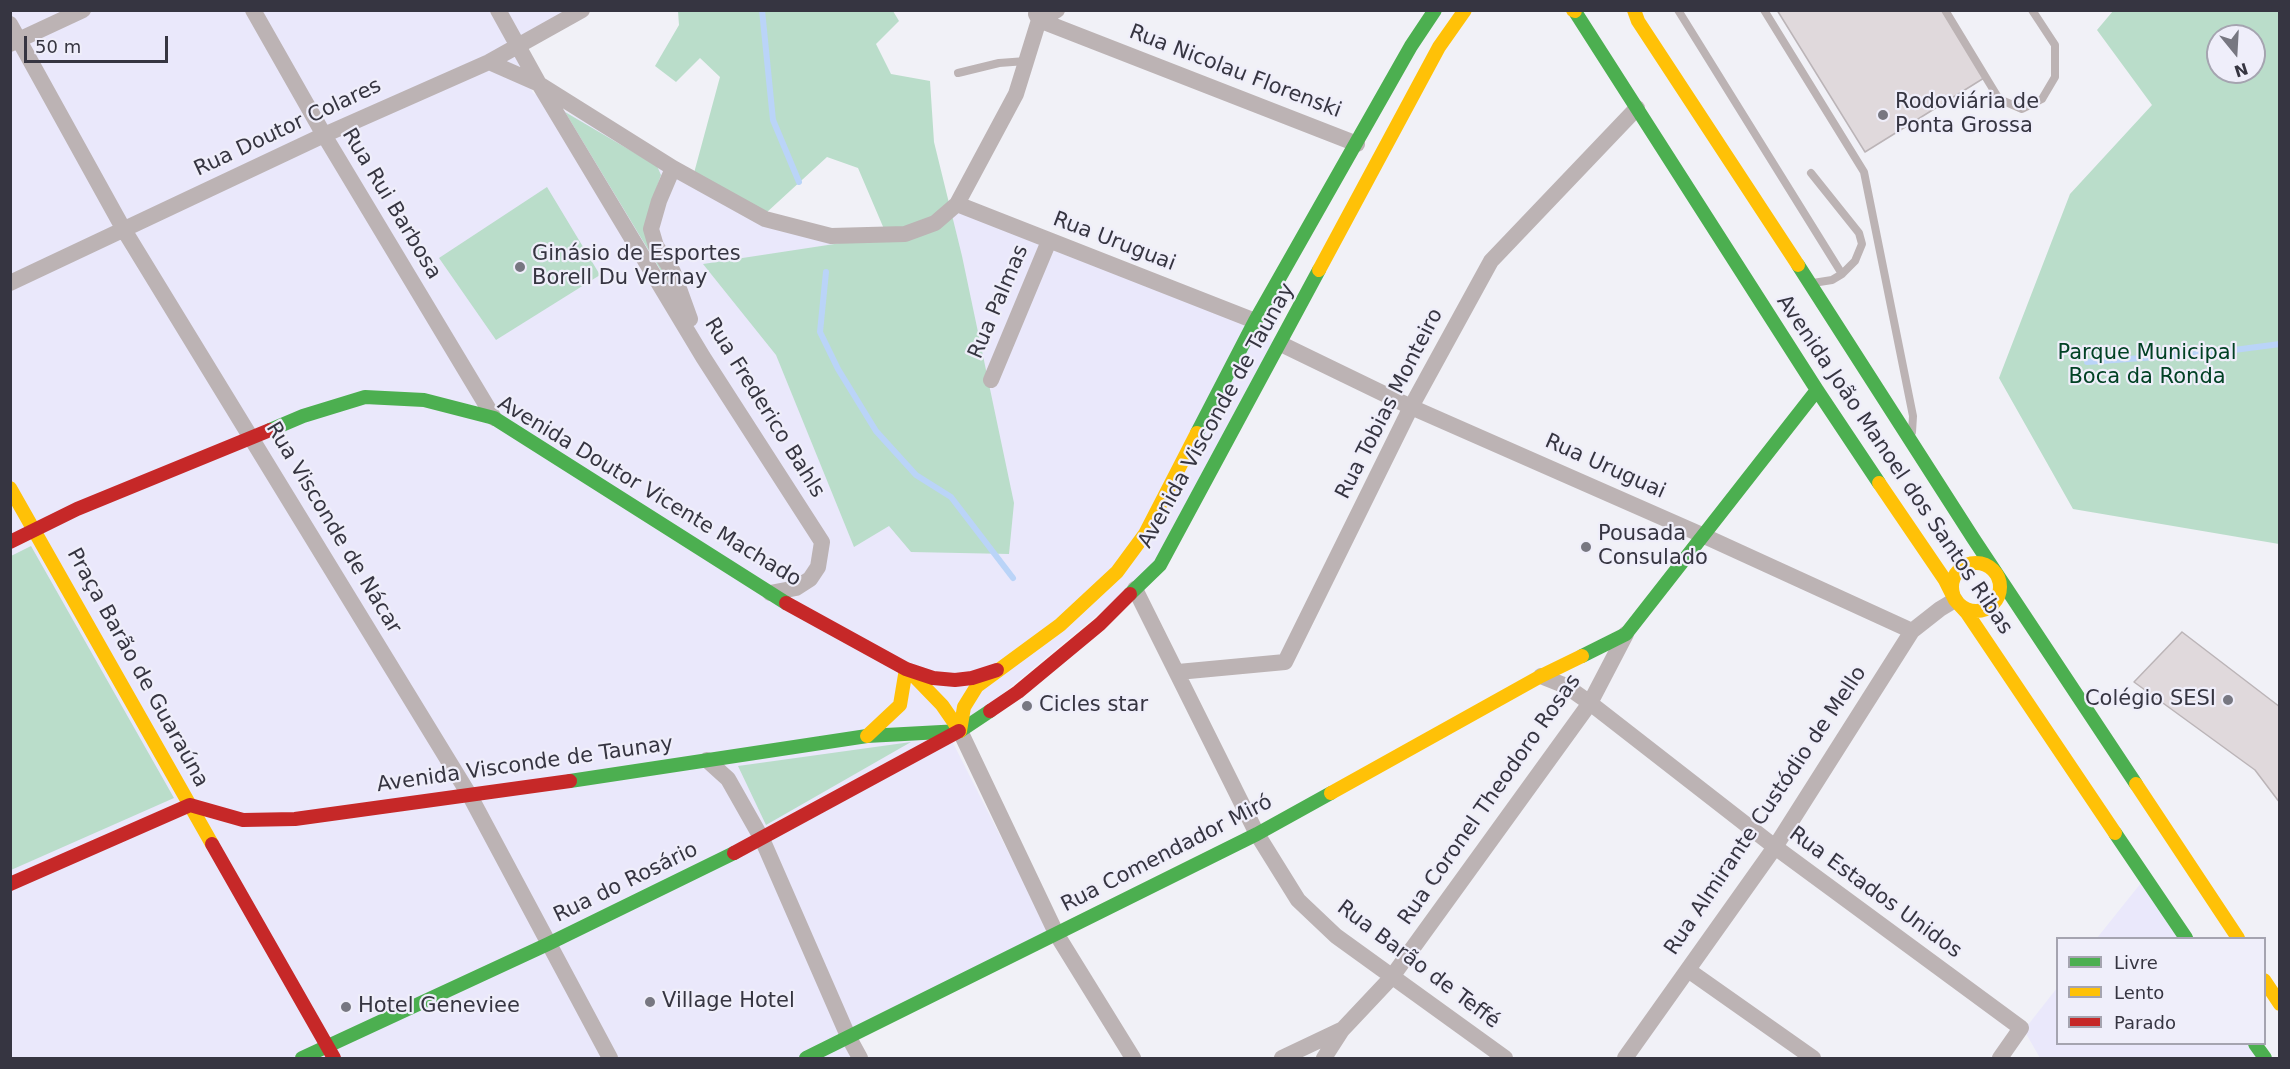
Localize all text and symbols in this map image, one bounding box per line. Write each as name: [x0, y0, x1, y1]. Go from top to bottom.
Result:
street label: Rua Nicolau Florenski: [1125, 20, 1345, 124]
scale bar: [27, 24, 171, 62]
north arrow: [2206, 24, 2266, 84]
text: 50 m: [35, 36, 81, 57]
text: N: [2232, 59, 2250, 81]
street label: Rua Doutor Colares: [190, 74, 386, 182]
place label: Rodoviária de Ponta Grossa: [1895, 90, 2039, 140]
marker: Rodoviária de Ponta Grossa: [1876, 108, 1890, 122]
street label: Rua Rui Barbosa: [336, 124, 446, 284]
street label: Rua Uruguai: [1049, 207, 1179, 277]
street label: Rua Palmas: [964, 241, 1034, 363]
place label: Ginásio de Esportes Borell Du Vernay: [532, 242, 741, 292]
marker: Ginásio de Esportes Borell Du Vernay: [513, 260, 527, 274]
street label: Avenida Visconde de Taunay: [1134, 279, 1300, 553]
street label: Avenida João Manoel dos Santos Ribas: [1771, 290, 2017, 640]
street label: Rua Tobias Monteiro: [1331, 304, 1449, 504]
street label: Rua Frederico Bahls: [698, 313, 830, 503]
park label: Parque Municipal Boca da Ronda: [2057, 341, 2237, 391]
street label: Avenida Doutor Vicente Machado: [493, 391, 805, 593]
street label: Rua Visconde de Nácar: [260, 418, 406, 638]
street label: Rua Uruguai: [1541, 429, 1669, 505]
place label: Pousada Consulado: [1598, 522, 1708, 572]
marker: Pousada Consulado: [1579, 540, 1593, 554]
street label: Praça Barão de Guaraúna: [61, 544, 213, 792]
street label: Rua Almirante Custódio de Mello: [1660, 662, 1872, 960]
street label: Rua Coronel Theodoro Rosas: [1393, 670, 1587, 930]
place label: Colégio SESI: [2085, 687, 2216, 713]
place label: Cicles star: [1039, 693, 1148, 719]
marker: Colégio SESI: [2221, 693, 2235, 707]
marker: Cicles star: [1020, 699, 1034, 713]
street label: Avenida Visconde de Taunay: [375, 732, 675, 798]
street label: Rua Comendador Miró: [1057, 790, 1277, 918]
street label: Rua Estados Unidos: [1784, 822, 1966, 964]
street label: Rua do Rosário: [550, 837, 702, 929]
street label: Rua Barão de Teffé: [1332, 896, 1504, 1034]
legend: [2056, 937, 2266, 1045]
text: Livre: [2114, 952, 2158, 973]
text: Lento: [2114, 982, 2164, 1003]
place label: Village Hotel: [662, 989, 795, 1015]
place label: Hotel Geneviee: [358, 994, 520, 1020]
marker: Village Hotel: [643, 995, 657, 1009]
marker: Hotel Geneviee: [339, 1000, 353, 1014]
text: Parado: [2114, 1012, 2176, 1033]

